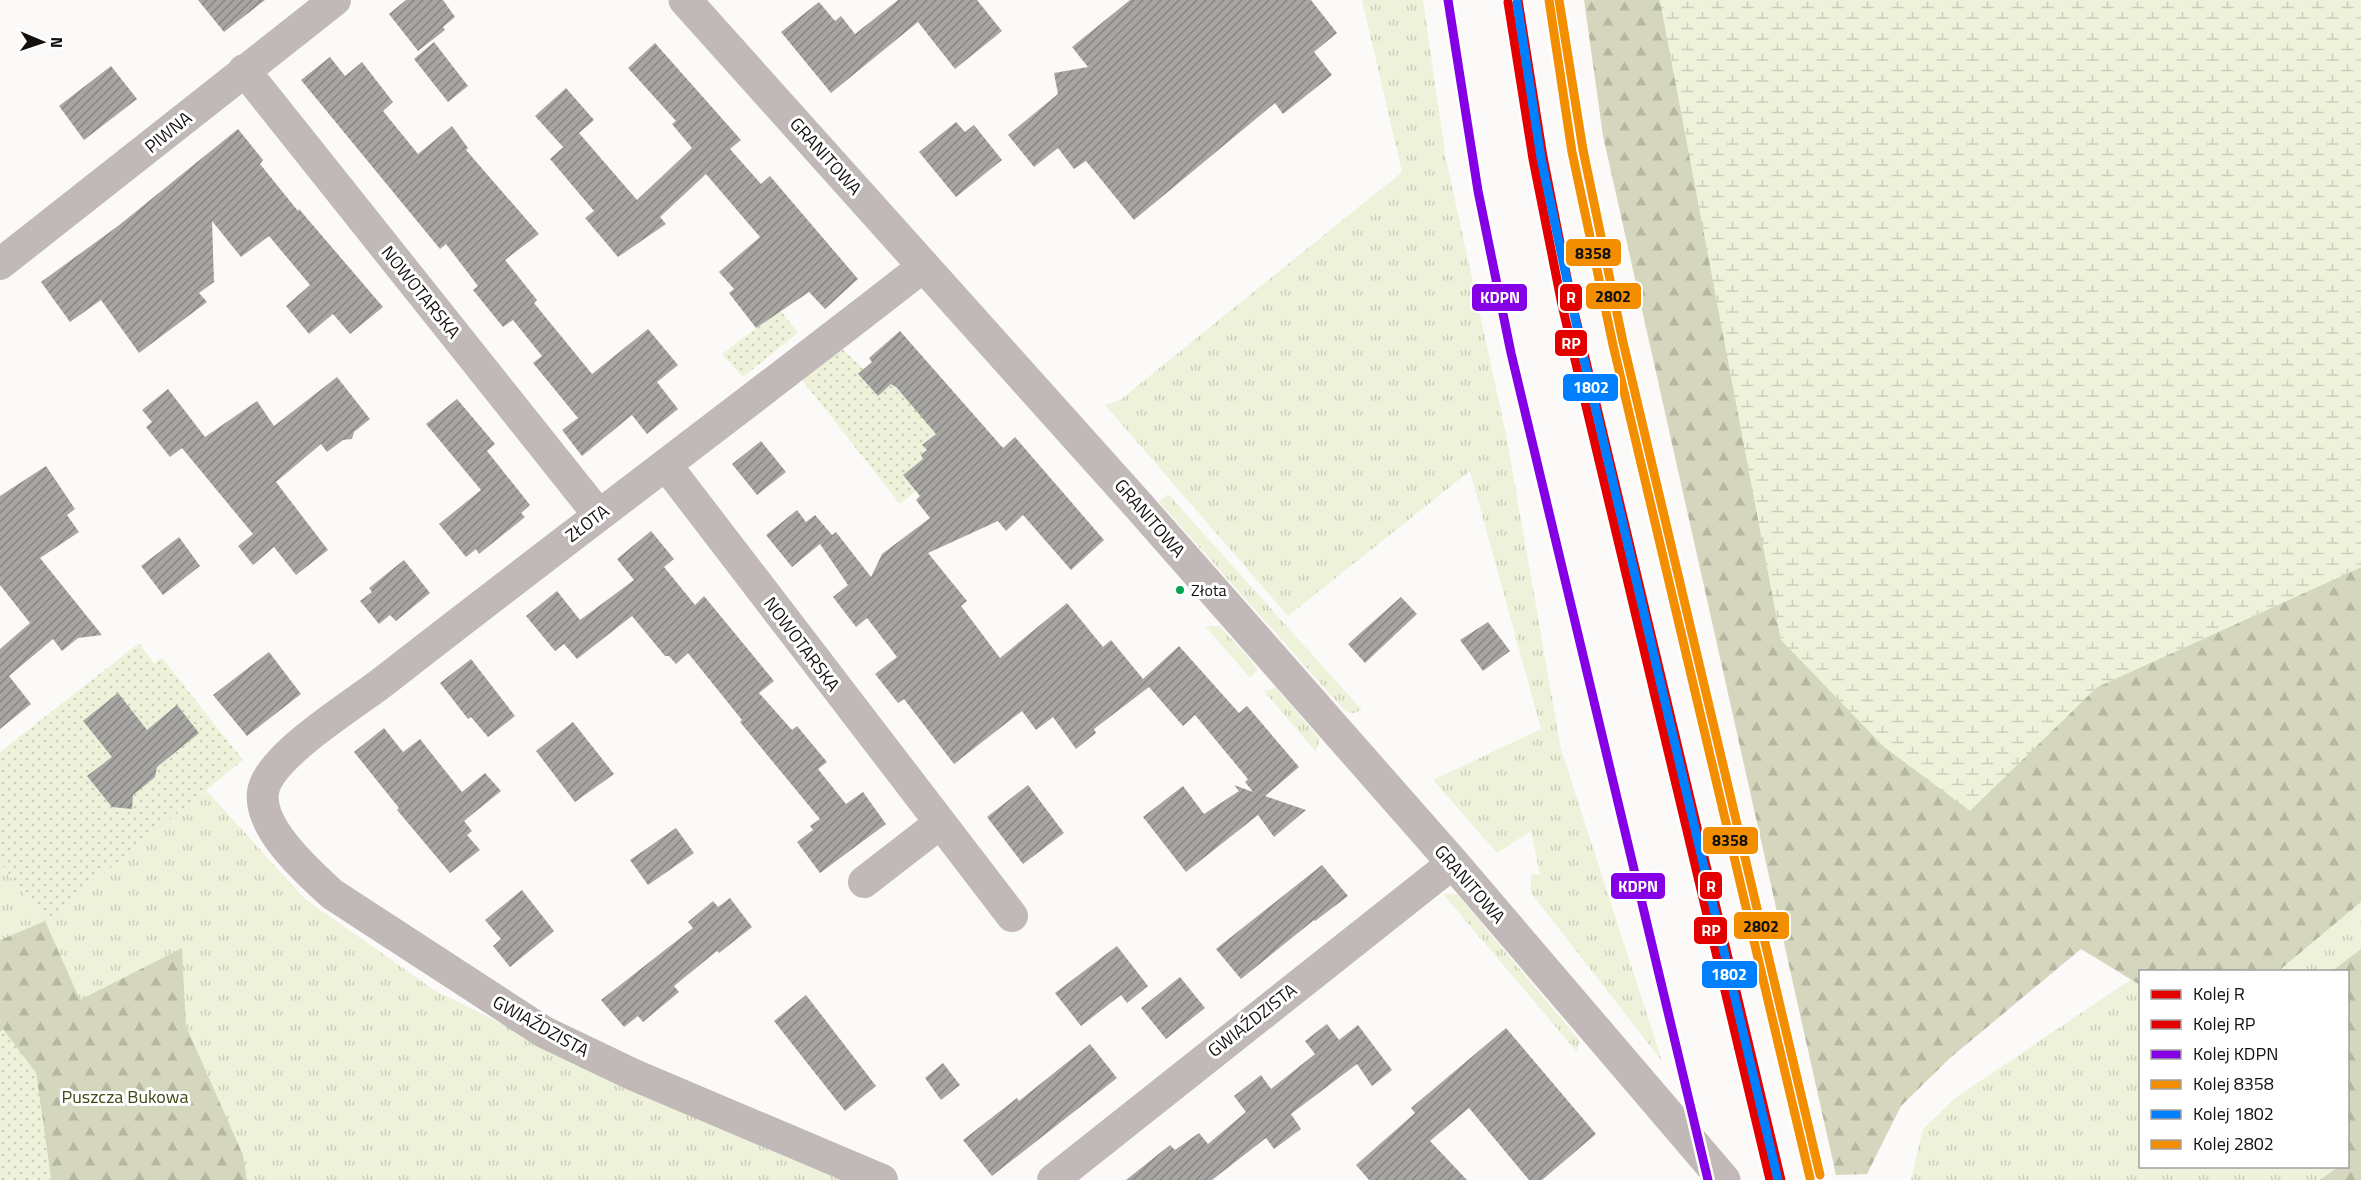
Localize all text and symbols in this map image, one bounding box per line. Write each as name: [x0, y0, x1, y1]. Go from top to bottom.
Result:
north arrow: [12, 12, 72, 72]
text: N: [45, 37, 69, 48]
street label: PIWNA: [139, 104, 198, 159]
street label: GRANITOWA: [784, 111, 869, 201]
line badge: 8358: [1565, 238, 1622, 267]
street label: NOWOTARSKA: [375, 240, 467, 344]
text: 8358: [1575, 241, 1611, 265]
line badge: 2802: [1585, 282, 1642, 310]
line badge: KDPN: [1471, 283, 1528, 312]
line badge: R: [1559, 283, 1583, 312]
text: 2802: [1595, 284, 1631, 308]
text: KDPN: [1480, 285, 1520, 309]
text: R: [1566, 285, 1576, 309]
line badge: RP: [1554, 329, 1588, 357]
text: RP: [1561, 331, 1581, 355]
line badge: 1802: [1562, 373, 1619, 402]
text: 1802: [1573, 375, 1609, 399]
street label: GRANITOWA: [1108, 473, 1192, 564]
street label: ZŁOTA: [559, 497, 615, 548]
place label: Złota: [1191, 578, 1227, 602]
marker: Złota: [1174, 584, 1186, 596]
street label: NOWOTARSKA: [757, 591, 847, 697]
line badge: 8358: [1702, 826, 1759, 855]
text: 8358: [1712, 828, 1748, 852]
street label: GRANITOWA: [1428, 839, 1512, 930]
line badge: R: [1699, 871, 1723, 900]
line badge: KDPN: [1610, 872, 1666, 900]
text: KDPN: [1618, 874, 1658, 898]
text: R: [1706, 874, 1716, 898]
line badge: 2802: [1733, 911, 1790, 940]
text: 2802: [1743, 914, 1779, 938]
line badge: RP: [1693, 916, 1728, 945]
text: RP: [1701, 918, 1721, 942]
line badge: 1802: [1701, 960, 1758, 989]
text: 1802: [1711, 962, 1747, 986]
legend: [2139, 970, 2349, 1168]
street label: GWIAŹDZISTA: [1202, 976, 1302, 1063]
text: Kolej R: [2193, 980, 2245, 1007]
street label: GWIAŹDZISTA: [488, 988, 594, 1064]
text: Kolej RP: [2193, 1010, 2256, 1037]
text: Kolej KDPN: [2193, 1040, 2278, 1067]
text: Kolej 8358: [2193, 1070, 2274, 1097]
park label: Puszcza Bukowa: [62, 1083, 188, 1110]
text: Kolej 1802: [2193, 1100, 2274, 1127]
text: Kolej 2802: [2193, 1130, 2274, 1157]

